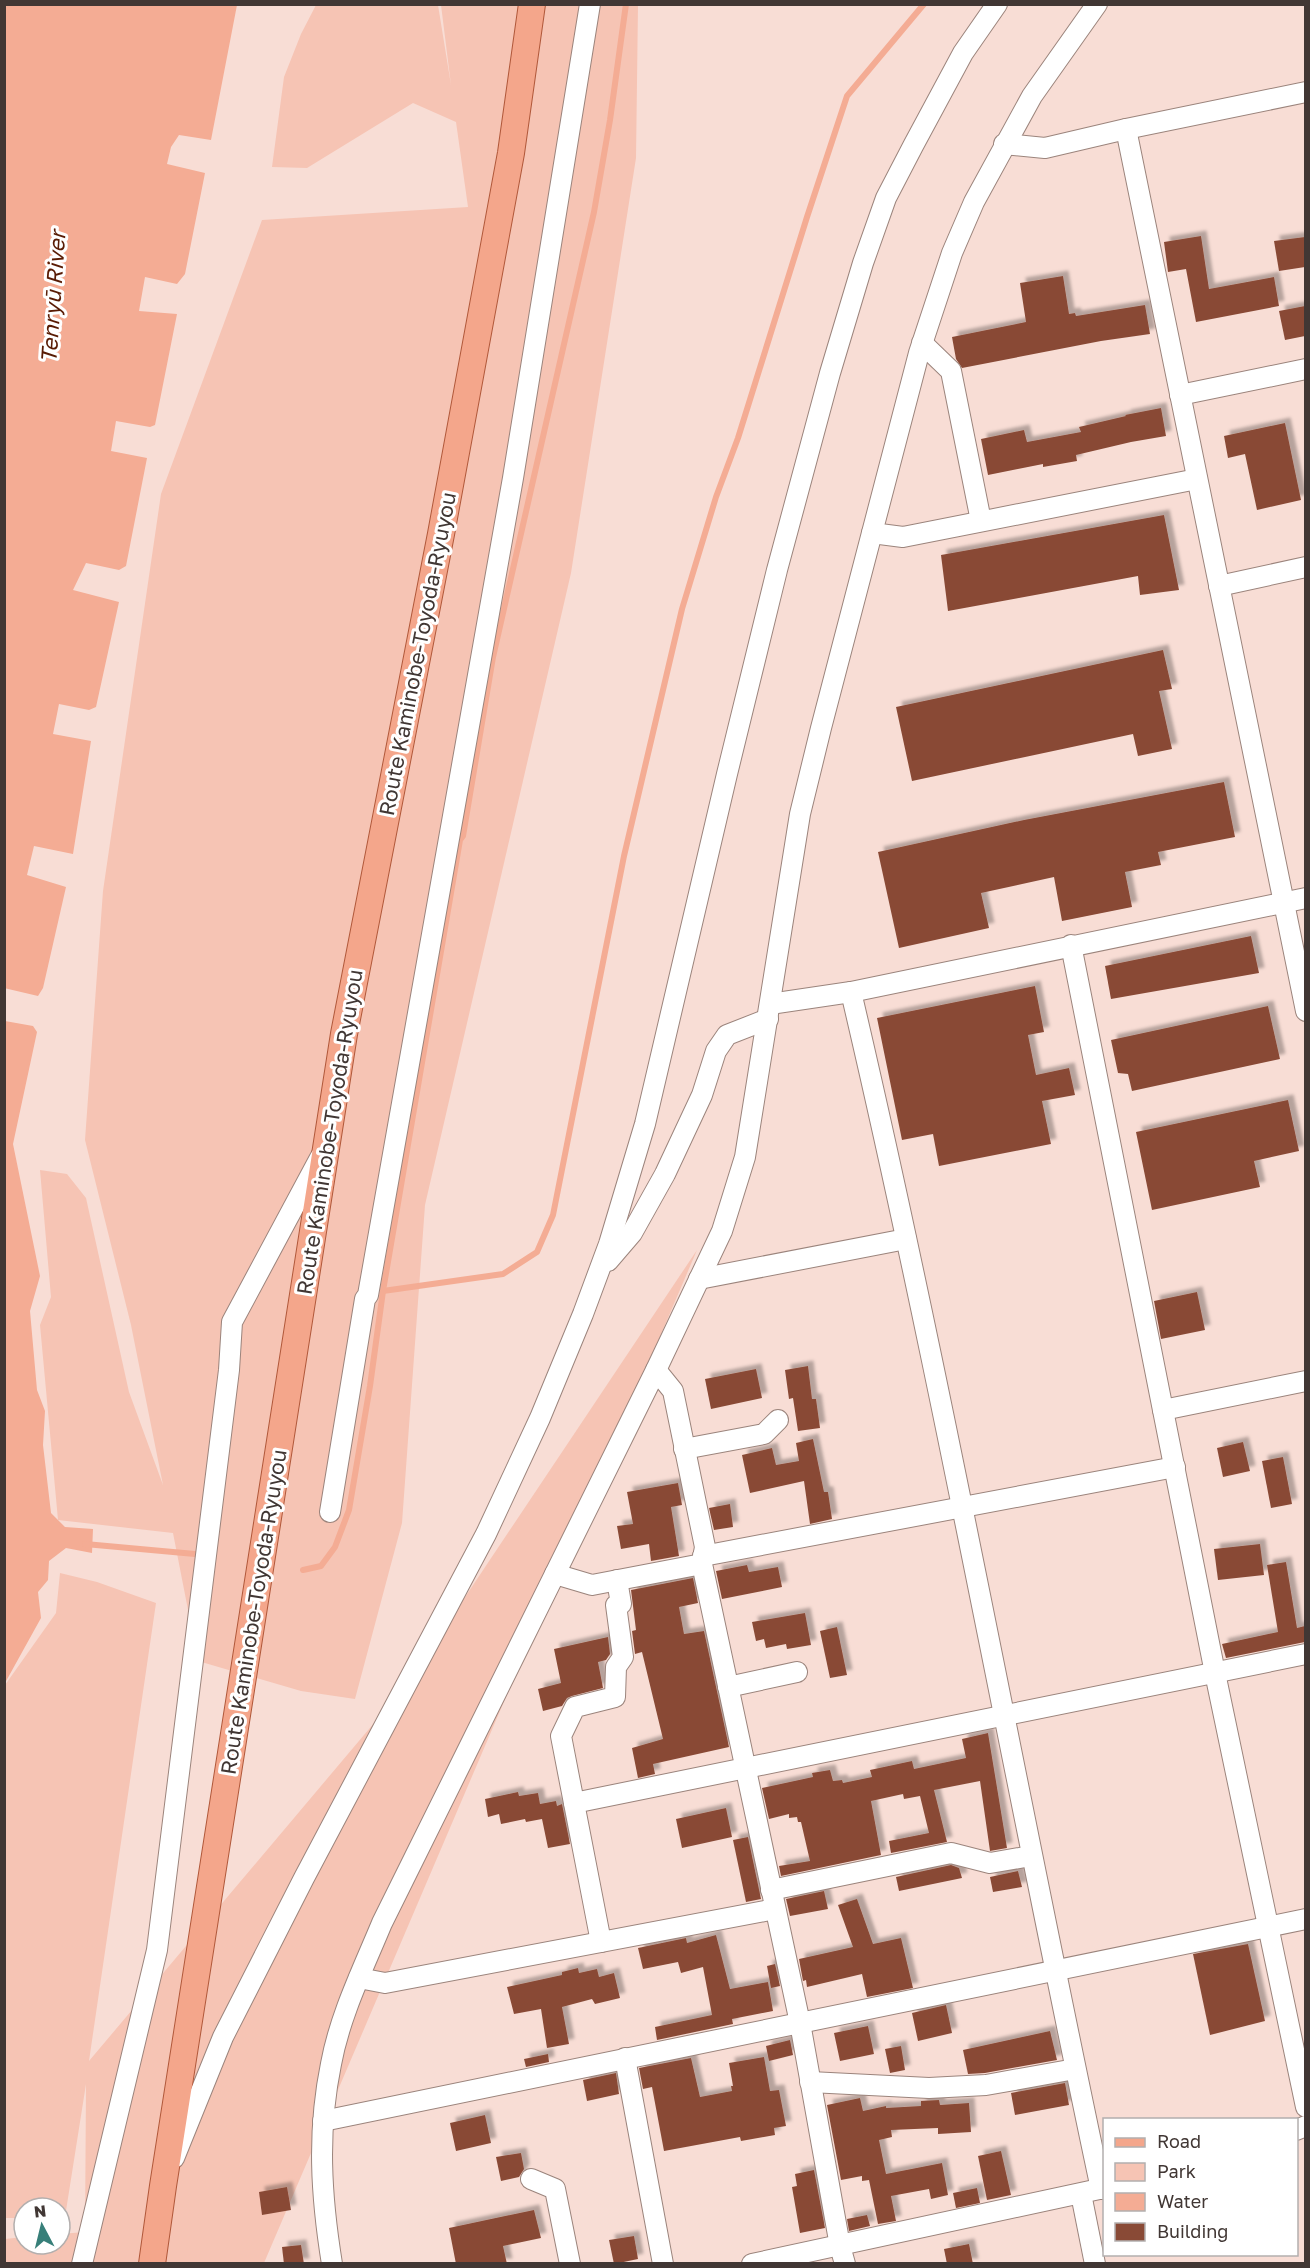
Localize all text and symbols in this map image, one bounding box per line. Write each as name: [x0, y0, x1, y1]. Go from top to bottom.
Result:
water label: Tenryū River: [34, 227, 71, 364]
street label: Route Kaminobe-Toyoda-Ryuyou: [373, 490, 461, 818]
street label: Route Kaminobe-Toyoda-Ryuyou: [290, 967, 368, 1296]
street label: Route Kaminobe-Toyoda-Ryuyou: [214, 1447, 292, 1776]
legend: [1103, 2118, 1298, 2256]
text: Road: [1157, 2130, 1201, 2152]
text: Park: [1157, 2160, 1196, 2182]
text: Water: [1157, 2190, 1208, 2212]
north arrow: [12, 2196, 72, 2256]
text: N: [33, 2200, 47, 2222]
text: Building: [1157, 2220, 1228, 2242]

